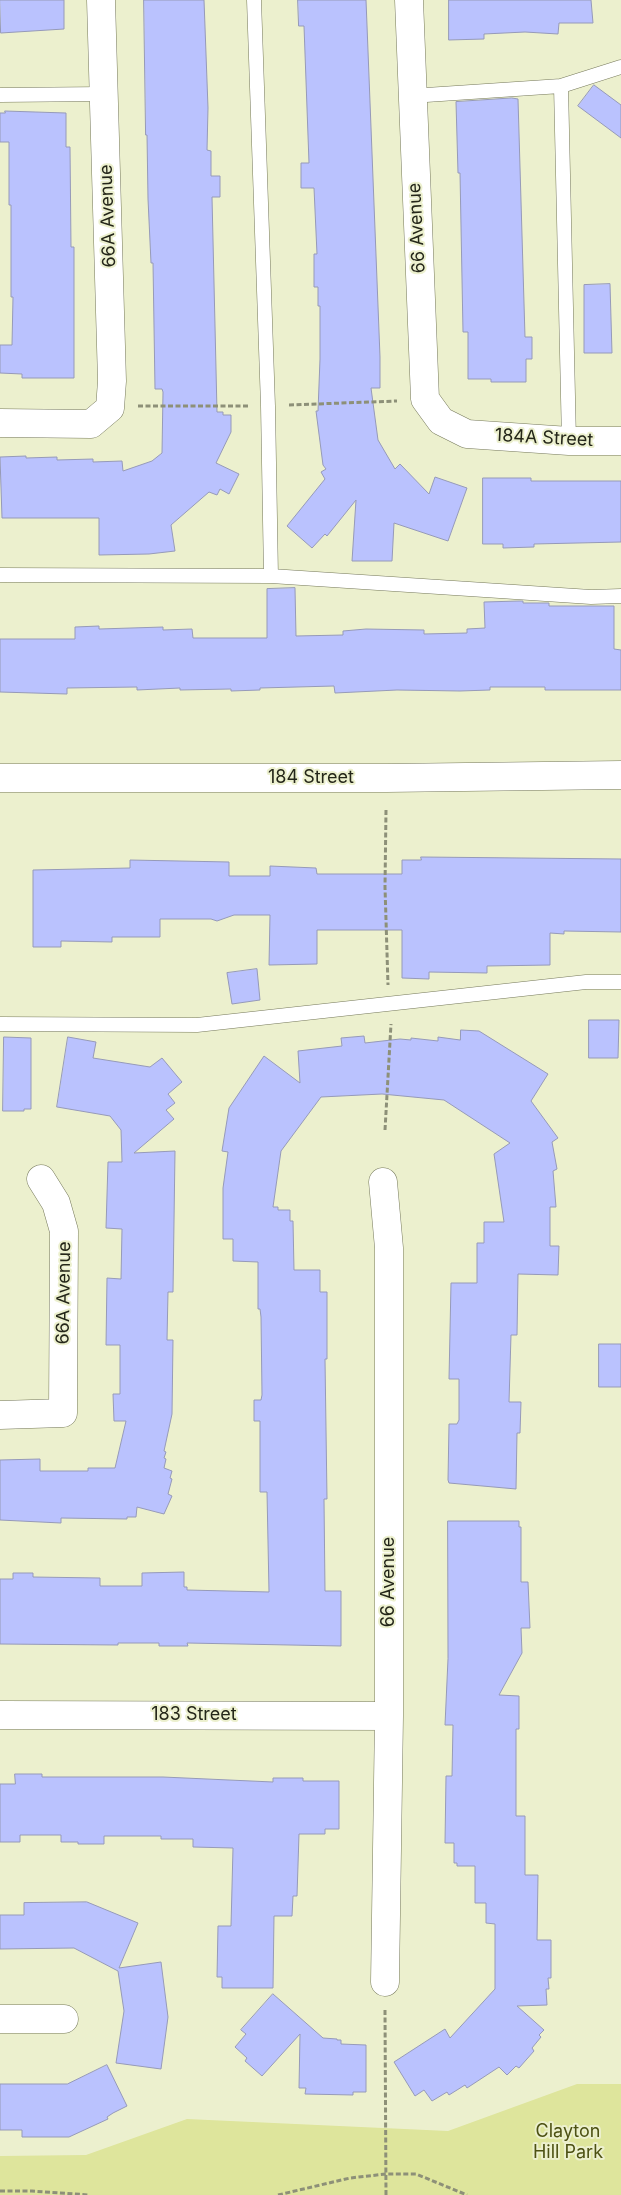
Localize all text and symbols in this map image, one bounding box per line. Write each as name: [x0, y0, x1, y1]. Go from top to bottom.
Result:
street label: 66A Avenue: [95, 164, 121, 268]
street label: 66 Avenue: [404, 182, 430, 274]
street label: 184A Street: [494, 425, 594, 451]
street label: 184 Street: [268, 767, 354, 789]
street label: 66A Avenue: [52, 1241, 76, 1345]
street label: 66 Avenue: [378, 1537, 400, 1627]
street label: 183 Street: [151, 1704, 237, 1726]
park label: Clayton Hill Park: [533, 2121, 603, 2164]

